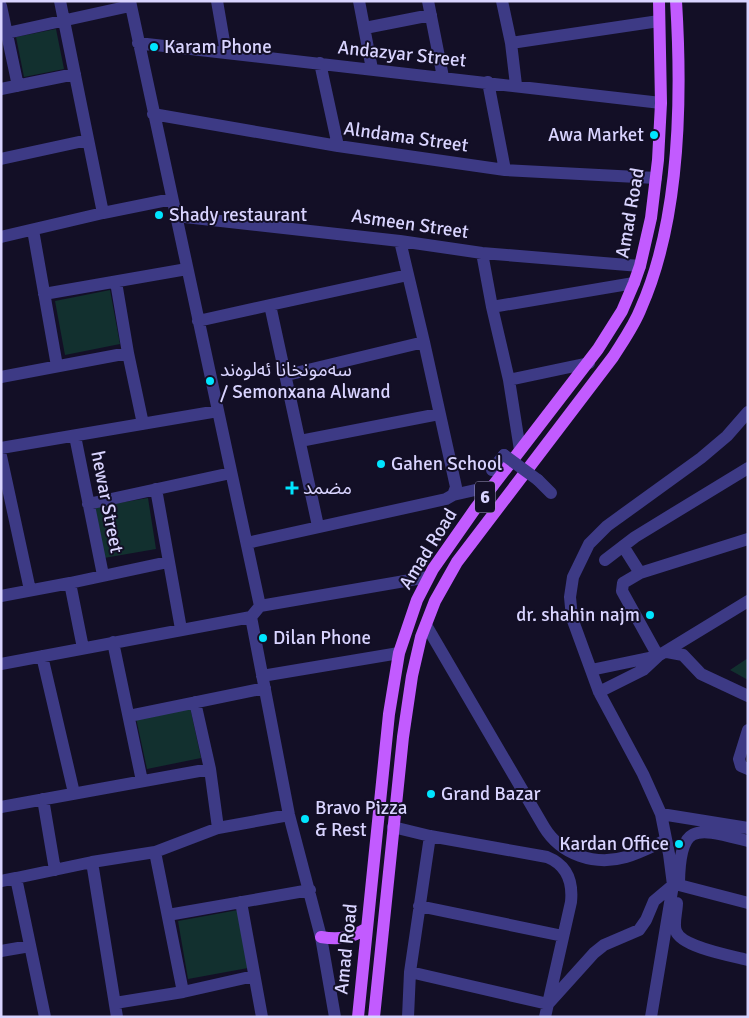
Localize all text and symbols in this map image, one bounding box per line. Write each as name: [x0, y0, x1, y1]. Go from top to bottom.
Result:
place label: Karam Phone: [164, 35, 272, 59]
street label: Andazyar Street: [337, 35, 468, 73]
marker: Karam Phone: [148, 41, 160, 53]
street label: Alndama Street: [342, 116, 470, 158]
place label: Awa Market: [548, 123, 644, 147]
marker: Awa Market: [648, 129, 660, 141]
street label: Amad Road: [610, 166, 650, 260]
place label: Shady restaurant: [169, 203, 308, 227]
street label: Asmeen Street: [350, 204, 471, 244]
marker: Shady restaurant: [153, 209, 165, 221]
place label: سەمونخانا ئەلوەند / Semonxana Alwand: [220, 358, 391, 404]
marker: سەمونخانا ئەلوەند / Semonxana Alwand: [204, 375, 216, 387]
street label: hewar Street: [85, 449, 129, 555]
place label: Gahen School: [391, 452, 502, 476]
marker: Gahen School: [375, 458, 387, 470]
place label: مضمد: [303, 476, 352, 500]
marker: مضمد: [285, 481, 299, 495]
road number: 6: [475, 482, 495, 512]
street label: Amad Road: [394, 504, 462, 594]
place label: dr. shahin najm: [516, 603, 640, 627]
marker: dr. shahin najm: [644, 609, 656, 621]
place label: Dilan Phone: [273, 626, 371, 650]
marker: Dilan Phone: [257, 632, 269, 644]
place label: Grand Bazar: [441, 782, 541, 806]
marker: Grand Bazar: [425, 788, 437, 800]
place label: Bravo Pizza & Rest: [315, 796, 407, 842]
marker: Bravo Pizza & Rest: [299, 813, 311, 825]
place label: Kardan Office: [559, 832, 669, 856]
marker: Kardan Office: [673, 838, 685, 850]
street label: Amad Road: [329, 902, 363, 996]

